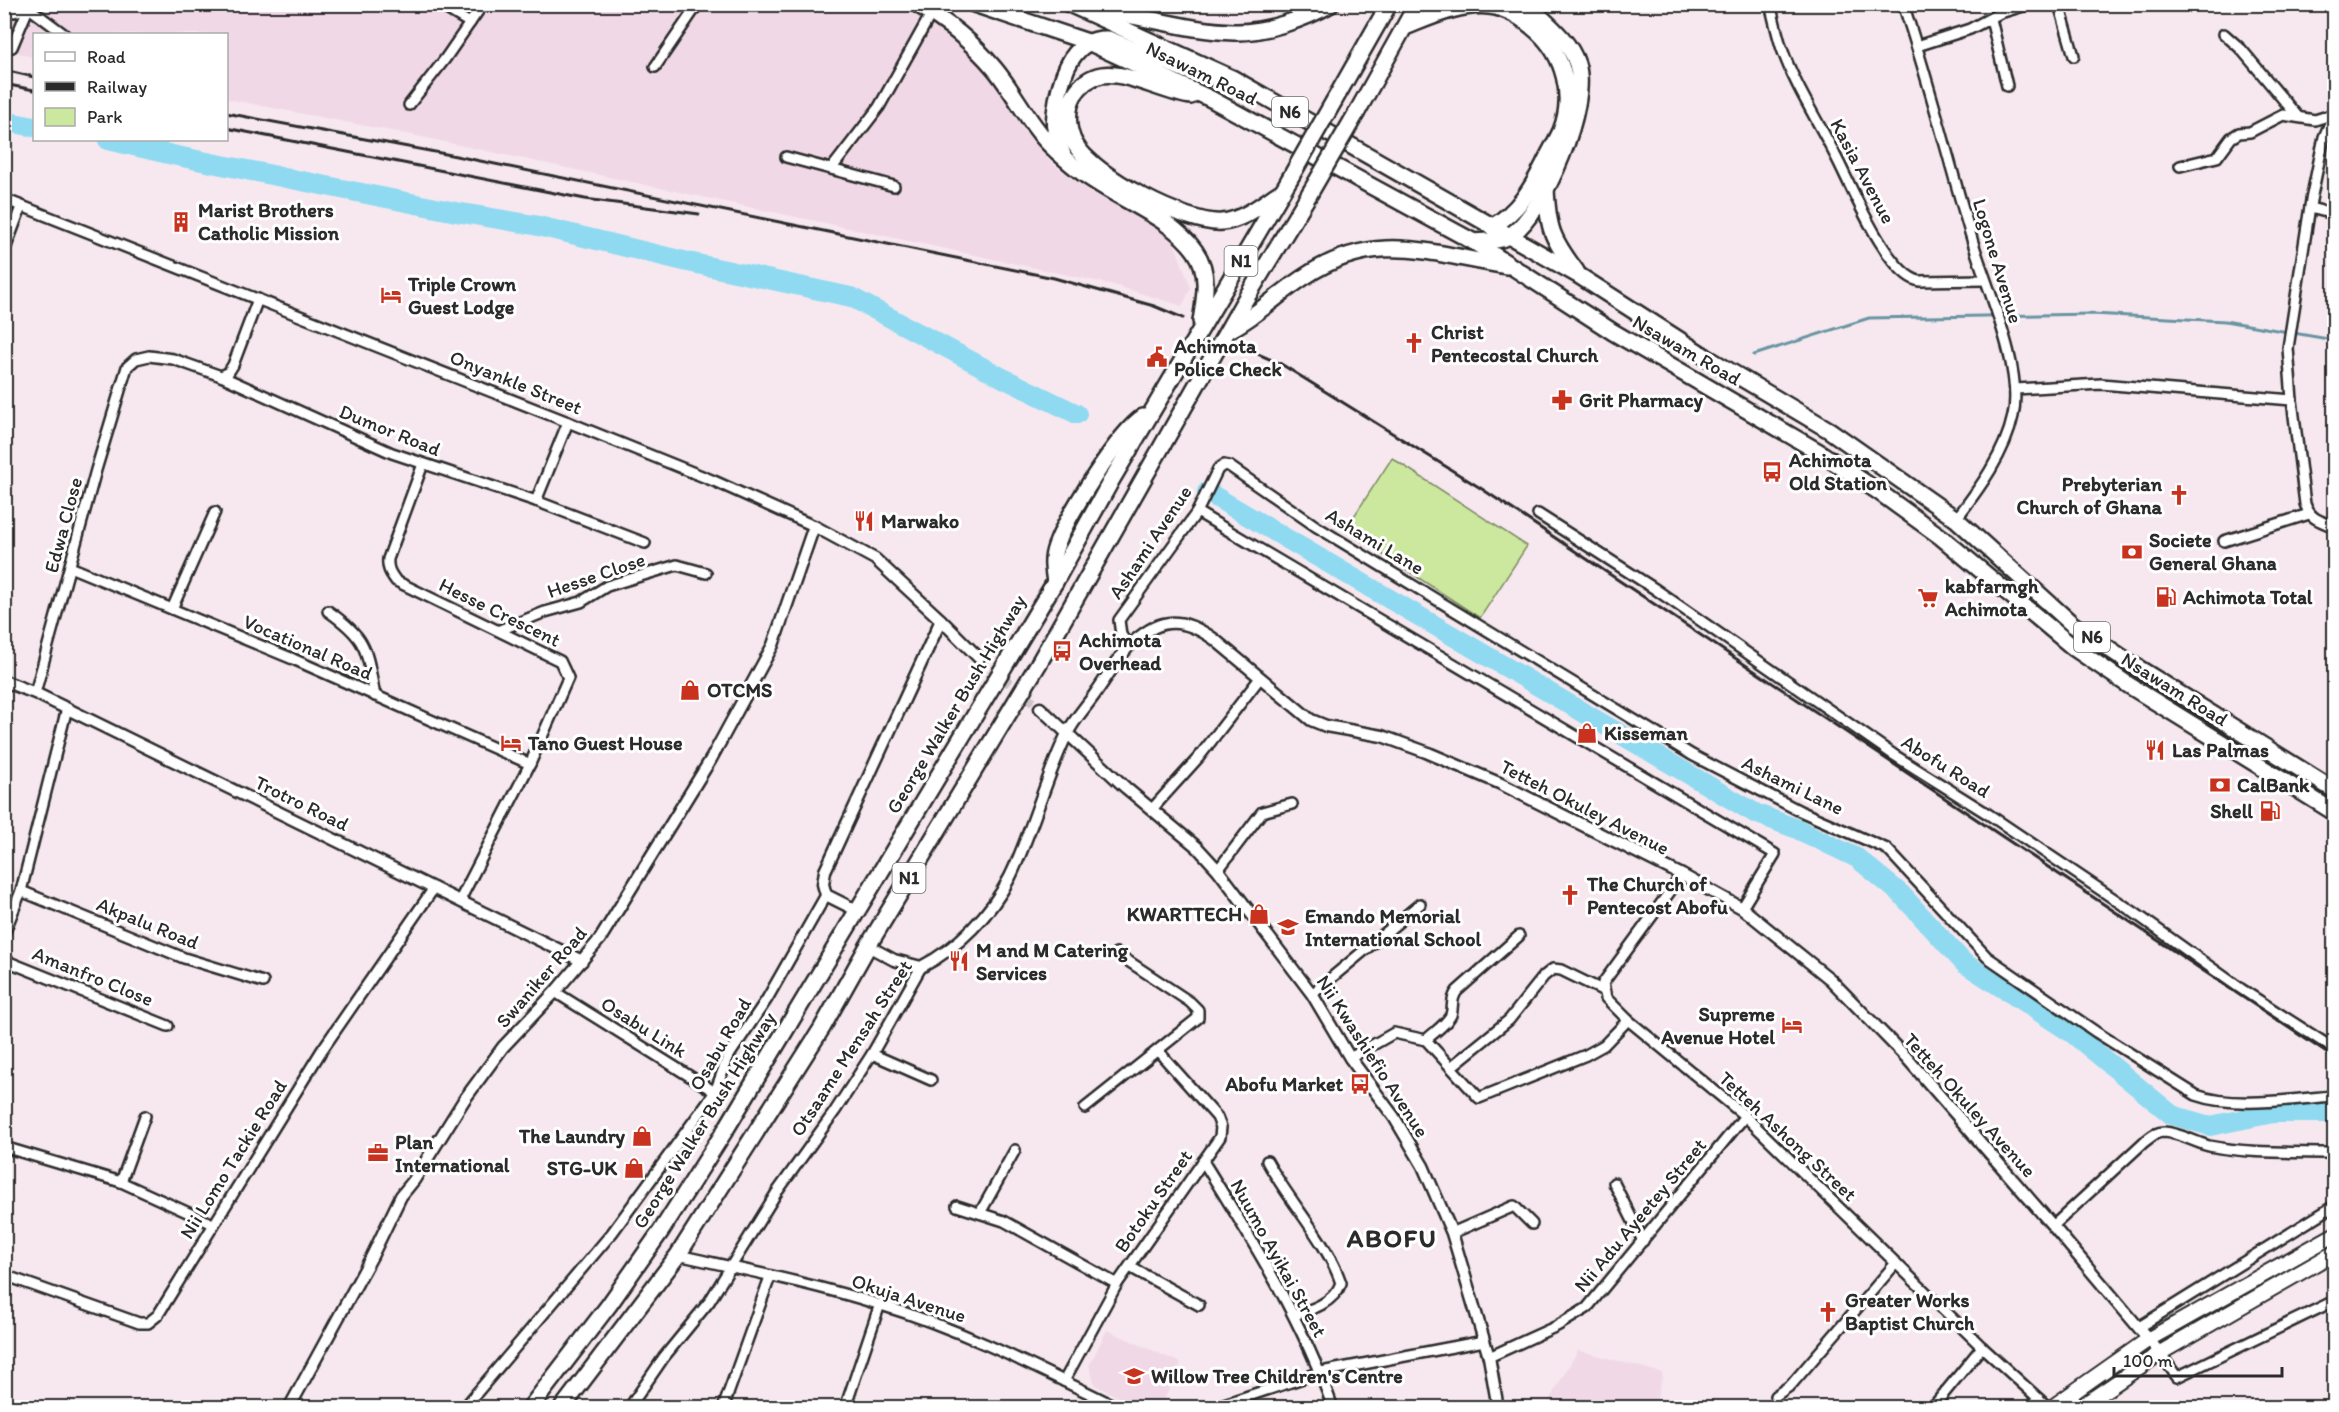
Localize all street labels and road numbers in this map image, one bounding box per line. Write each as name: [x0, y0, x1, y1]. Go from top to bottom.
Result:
street label: Nsawam Road: [1142, 36, 1262, 110]
road number: N6: [1272, 97, 1308, 127]
street label: Kasia Avenue: [1825, 114, 1901, 228]
street label: Logone Avenue: [1968, 196, 2028, 326]
road number: N1: [1224, 246, 1258, 276]
street label: Nsawam Road: [1628, 309, 1746, 391]
street label: Onyankle Street: [446, 345, 586, 420]
street label: Dumor Road: [336, 399, 444, 461]
street label: Edwa Close: [39, 475, 87, 575]
street label: Ashami Avenue: [1103, 481, 1197, 603]
street label: Ashami Lane: [1322, 502, 1428, 580]
street label: Hesse Close: [544, 547, 648, 603]
street label: Hesse Crescent: [435, 572, 565, 652]
street label: George Walker Bush Highway: [881, 590, 1031, 818]
street label: Vocational Road: [240, 609, 376, 685]
road number: N6: [2074, 622, 2110, 652]
street label: Nsawam Road: [2117, 647, 2233, 731]
street label: Abofu Road: [1897, 729, 1995, 803]
street label: Ashami Lane: [1738, 750, 1848, 820]
street label: Tetteh Okuley Avenue: [1497, 754, 1673, 860]
street label: Trotro Road: [251, 770, 353, 836]
road number: N1: [892, 863, 926, 893]
street label: Akpalu Road: [93, 892, 203, 954]
street label: Swaniker Road: [491, 921, 592, 1032]
street label: Amanfro Close: [29, 941, 157, 1011]
street label: Otsaame Mensah Street: [785, 955, 917, 1141]
street label: Nii Kwashiefio Avenue: [1312, 970, 1434, 1142]
street label: Osabu Link: [597, 991, 692, 1063]
street label: Osabu Road: [684, 993, 756, 1095]
street label: George Walker Bush Highway: [627, 1007, 781, 1233]
street label: Tetteh Okuley Avenue: [1899, 1028, 2041, 1182]
street label: Tetteh Ashong Street: [1714, 1066, 1862, 1206]
street label: Nii Lomo Tackie Road: [174, 1075, 292, 1243]
street label: Nii Adu Ayeetey Street: [1569, 1133, 1711, 1297]
street label: Botoku Street: [1109, 1145, 1197, 1257]
street label: Nuumo Ayikai Street: [1226, 1175, 1332, 1341]
street label: Okuja Avenue: [849, 1268, 969, 1328]

